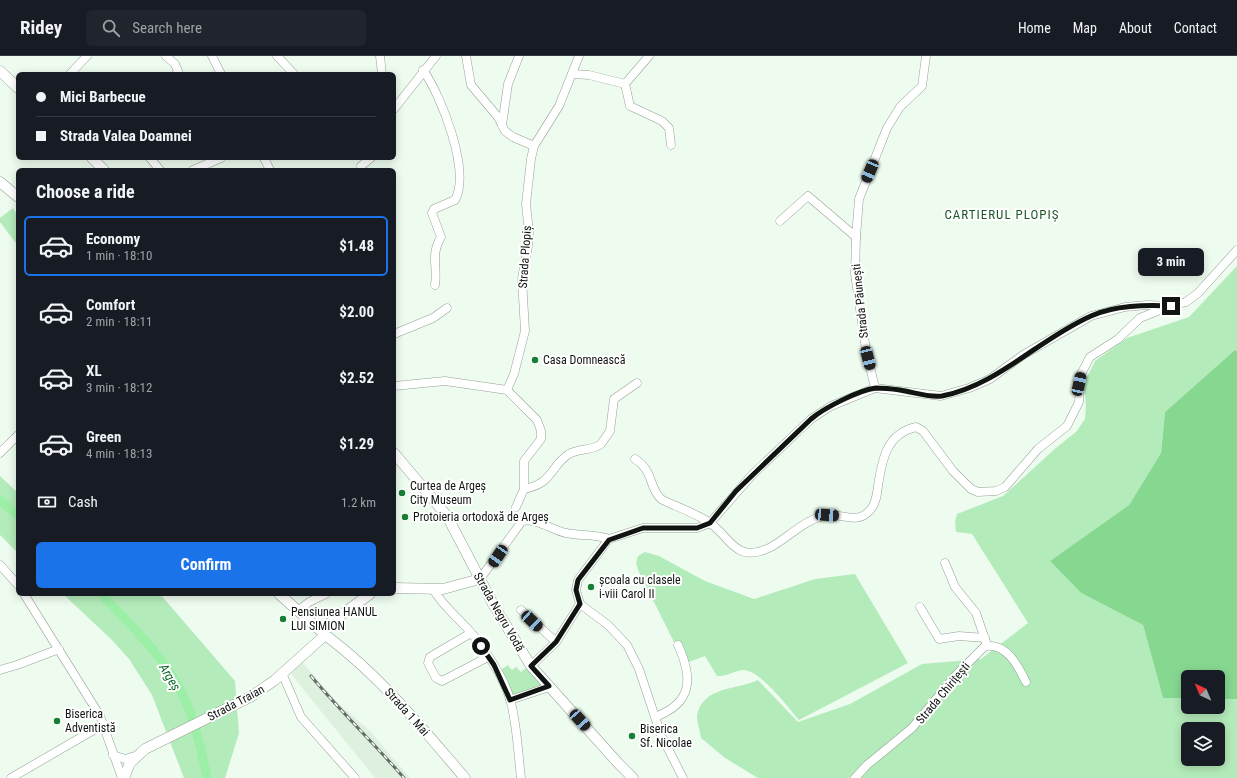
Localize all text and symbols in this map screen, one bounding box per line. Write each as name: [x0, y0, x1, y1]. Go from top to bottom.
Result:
search box: [86, 10, 366, 46]
text: Ridey: [20, 16, 62, 39]
icon: search: [100, 17, 122, 39]
text: Search here: [132, 19, 202, 37]
text: Home: [1018, 20, 1051, 36]
text: Map: [1073, 20, 1097, 36]
text: About: [1119, 20, 1152, 36]
text: Contact: [1174, 20, 1217, 36]
text: Mici Barbecue: [60, 88, 146, 106]
text: Strada Valea Doamnei: [60, 127, 192, 145]
car: [860, 158, 880, 184]
text: Choose a ride: [36, 181, 135, 202]
district label: CARTIERUL PLOPIȘ: [944, 207, 1060, 223]
street label: Strada Plopiș: [516, 225, 535, 289]
icon: car: [38, 228, 74, 264]
text: Economy: [86, 230, 140, 248]
text: $1.48: [339, 237, 374, 255]
text: 1 min · 18:10: [86, 248, 152, 263]
callout: 3 min: [1138, 248, 1204, 276]
text: 3 min: [1157, 254, 1185, 269]
street label: Strada Păunești: [849, 263, 872, 339]
icon: car: [38, 294, 74, 330]
text: Comfort: [86, 296, 135, 314]
route end: [1162, 297, 1180, 315]
text: $2.00: [339, 303, 374, 321]
text: 2 min · 18:11: [86, 314, 152, 329]
car: [859, 345, 877, 371]
place label: Casa Domnească: [543, 353, 626, 367]
marker: Casa Domnească: [530, 355, 540, 365]
icon: car: [38, 360, 74, 396]
text: XL: [86, 362, 102, 380]
text: $2.52: [339, 369, 374, 387]
car: [1071, 371, 1087, 397]
text: 3 min · 18:12: [86, 380, 152, 395]
icon: car: [38, 426, 74, 462]
text: Green: [86, 428, 121, 446]
text: $1.29: [339, 435, 374, 453]
text: 4 min · 18:13: [86, 446, 152, 461]
place label: Curtea de Argeș City Museum: [410, 479, 486, 507]
marker: Curtea de Argeș City Museum: [397, 488, 407, 498]
icon: cash: [36, 491, 58, 513]
text: Cash: [68, 493, 98, 511]
text: 1.2 km: [341, 495, 376, 510]
car: [815, 508, 839, 522]
place label: Protoieria ortodoxă de Argeș: [413, 510, 549, 525]
marker: Protoieria ortodoxă de Argeș: [400, 512, 410, 522]
button: Confirm: [36, 542, 376, 588]
car: [486, 543, 510, 569]
street label: Strada Negru Vodă: [471, 570, 527, 654]
place label: școala cu clasele i-viii Carol II: [599, 573, 681, 601]
marker: școala cu clasele i-viii Carol II: [586, 582, 596, 592]
place label: Pensiunea HANUL LUI SIMION: [291, 605, 378, 633]
car: [519, 608, 545, 634]
marker: Pensiunea HANUL LUI SIMION: [278, 614, 288, 624]
route start: [472, 637, 490, 655]
street label: Strada Chirițești: [913, 659, 974, 727]
water label: Argeș: [155, 660, 184, 694]
north arrow: [1181, 670, 1225, 714]
map controls: [1181, 670, 1225, 766]
street label: Strada Traian: [205, 682, 267, 724]
street label: Strada 1 Mai: [382, 685, 432, 739]
place label: Biserica Adventistă: [65, 707, 116, 735]
car: [568, 707, 592, 733]
marker: Biserica Adventistă: [52, 716, 62, 726]
place label: Biserica Sf. Nicolae: [640, 722, 692, 750]
button: layers: [1181, 722, 1225, 766]
marker: Biserica Sf. Nicolae: [627, 731, 637, 741]

